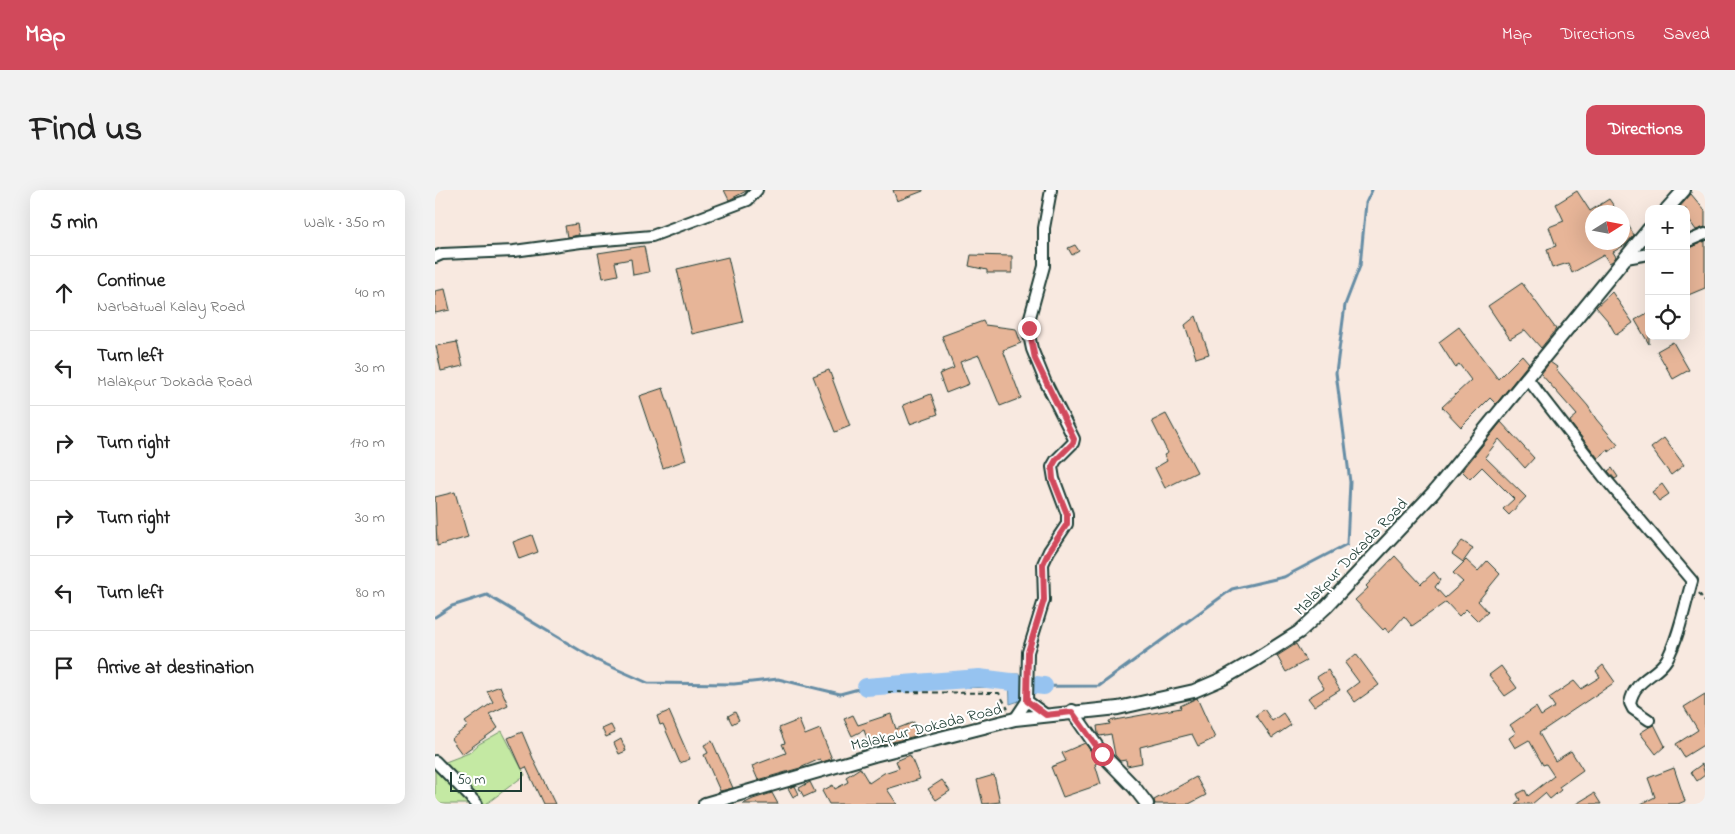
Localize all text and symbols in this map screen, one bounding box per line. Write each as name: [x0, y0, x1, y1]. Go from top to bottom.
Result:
text: Map: [25, 18, 66, 53]
text: Map: [1502, 22, 1532, 48]
text: Directions: [1560, 22, 1635, 48]
text: Saved: [1663, 22, 1710, 48]
text: Find us: [30, 105, 142, 156]
button: Directions: [1586, 105, 1705, 155]
north arrow: [1585, 205, 1630, 250]
map controls: [1645, 205, 1690, 340]
button: +: [1645, 205, 1690, 250]
text: 5 min: [50, 208, 98, 238]
text: Walk · 350 m: [304, 211, 385, 235]
button: −: [1645, 250, 1690, 295]
text: Continue: [97, 268, 165, 295]
icon: ahead: [50, 279, 78, 307]
text: 40 m: [355, 281, 385, 305]
text: Narbatwal Kalay Road: [97, 295, 245, 319]
button: locate: [1645, 295, 1690, 340]
route end: [1018, 317, 1041, 340]
text: Turn left: [97, 343, 164, 370]
icon: left: [50, 354, 78, 382]
text: 30 m: [355, 356, 385, 380]
text: Malakpur Dokada Road: [97, 370, 252, 394]
icon: right: [50, 429, 78, 457]
text: Turn right: [97, 430, 170, 457]
text: 170 m: [350, 431, 385, 455]
street label: Malakpur Dokada Road: [1289, 493, 1414, 622]
icon: right: [50, 504, 78, 532]
text: Turn right: [97, 505, 170, 532]
text: 30 m: [355, 506, 385, 530]
icon: left: [50, 579, 78, 607]
text: Turn left: [97, 580, 164, 607]
text: 80 m: [356, 581, 385, 605]
icon: arrive: [50, 654, 78, 682]
text: Arrive at destination: [97, 655, 254, 682]
street label: Malakpur Dokada Road: [848, 698, 1005, 758]
route start: [1091, 743, 1114, 766]
scale bar: [450, 769, 523, 792]
text: 50 m: [457, 770, 485, 791]

